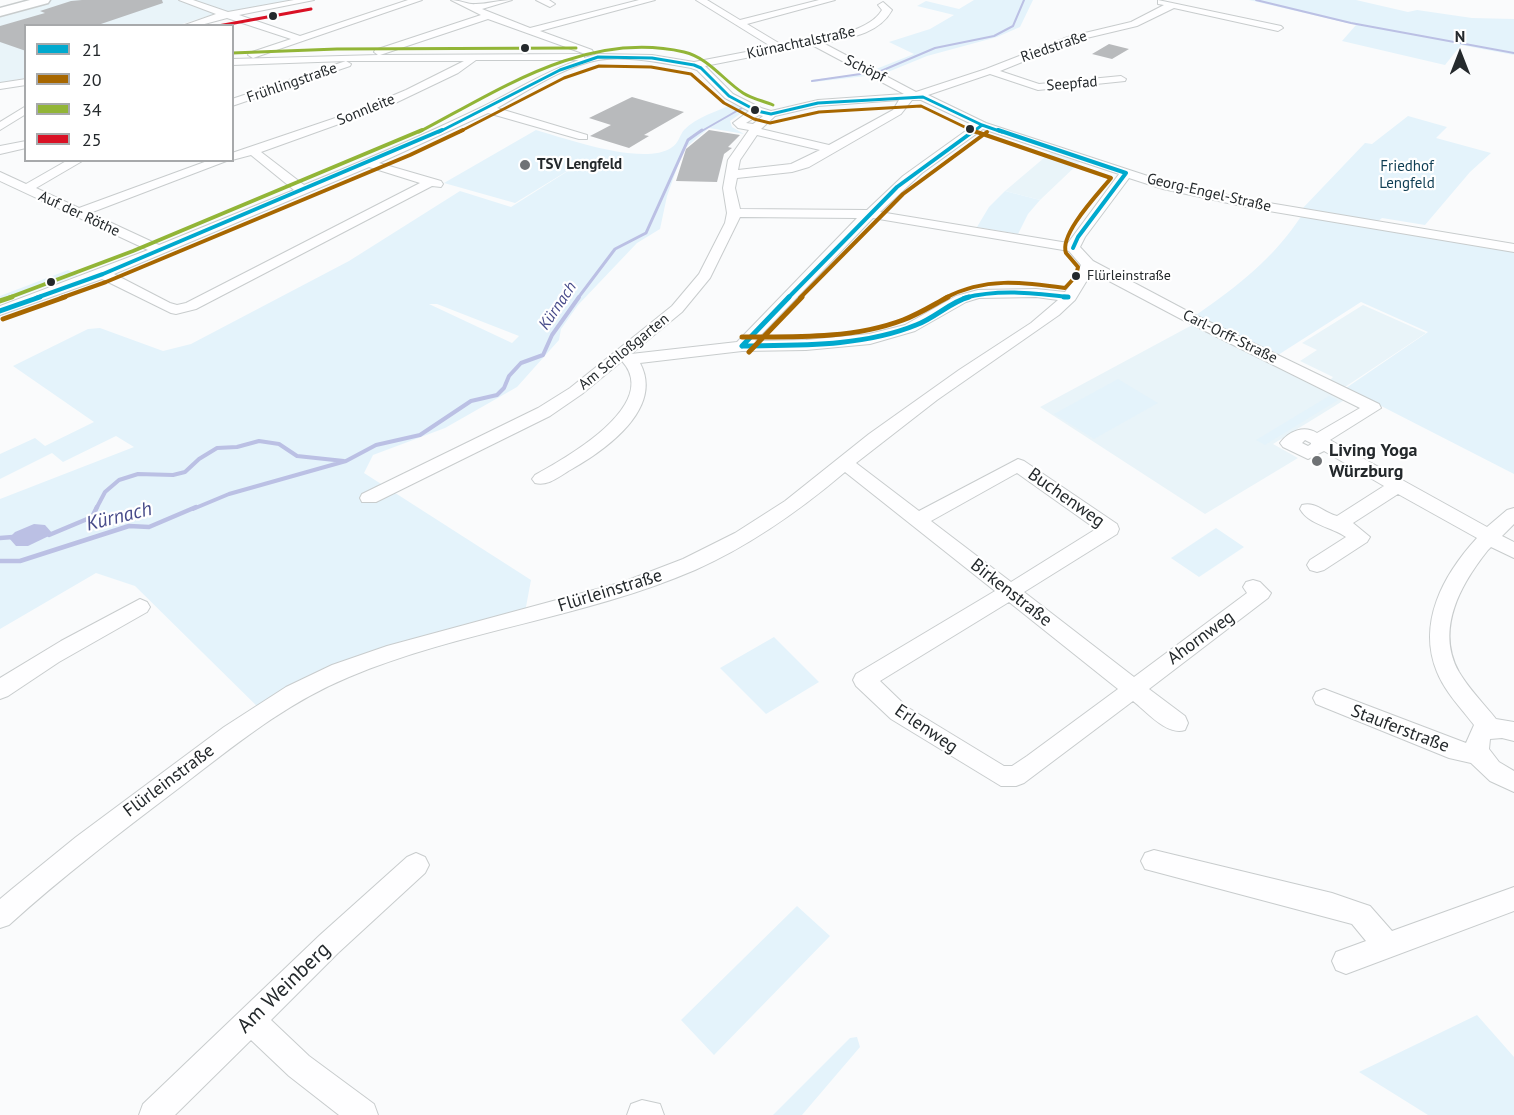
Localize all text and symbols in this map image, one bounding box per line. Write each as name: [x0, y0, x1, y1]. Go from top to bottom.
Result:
unlabelled marker: [267, 10, 279, 22]
street label: Kürnachtalstraße: [745, 23, 857, 63]
legend: [24, 24, 234, 162]
north arrow: [1430, 24, 1490, 84]
text: N: [1455, 26, 1465, 46]
street label: Riedstraße: [1018, 27, 1090, 67]
text: 21: [82, 38, 102, 61]
unlabelled marker: [519, 42, 531, 54]
street label: Schöpf: [841, 51, 889, 87]
street label: Frühlingstraße: [245, 59, 339, 107]
text: 20: [82, 68, 102, 91]
street label: Seepfad: [1046, 73, 1098, 95]
street label: Sonnleite: [334, 90, 398, 130]
text: 34: [82, 98, 102, 121]
unlabelled marker: [749, 104, 761, 116]
unlabelled marker: [964, 123, 976, 135]
text: 25: [82, 128, 102, 151]
place label: TSV Lengfeld: [537, 156, 622, 174]
marker: TSV Lengfeld: [518, 158, 532, 172]
park label: Friedhof Lengfeld: [1379, 158, 1435, 193]
street label: Georg-Engel-Straße: [1145, 170, 1273, 216]
street label: Auf der Röthe: [36, 187, 122, 241]
place label: Flürleinstraße: [1087, 268, 1171, 284]
marker: Flürleinstraße: [1070, 270, 1082, 282]
unlabelled marker: [45, 276, 57, 288]
water label: Kürnach: [535, 278, 581, 334]
street label: Carl-Orff-Straße: [1180, 306, 1280, 368]
street label: Am Schloßgarten: [575, 310, 673, 394]
place label: Living Yoga Würzburg: [1329, 440, 1418, 482]
marker: Living Yoga Würzburg: [1310, 454, 1324, 468]
street label: Buchenweg: [1023, 464, 1109, 532]
water label: Kürnach: [84, 497, 154, 537]
street label: Birkenstraße: [966, 555, 1056, 631]
street label: Flürleinstraße: [555, 565, 665, 617]
street label: Ahornweg: [1163, 606, 1239, 670]
street label: Erlenweg: [890, 700, 962, 758]
street label: Stauferstraße: [1348, 700, 1452, 758]
street label: Flürleinstraße: [119, 740, 219, 822]
street label: Am Weinberg: [232, 937, 336, 1039]

